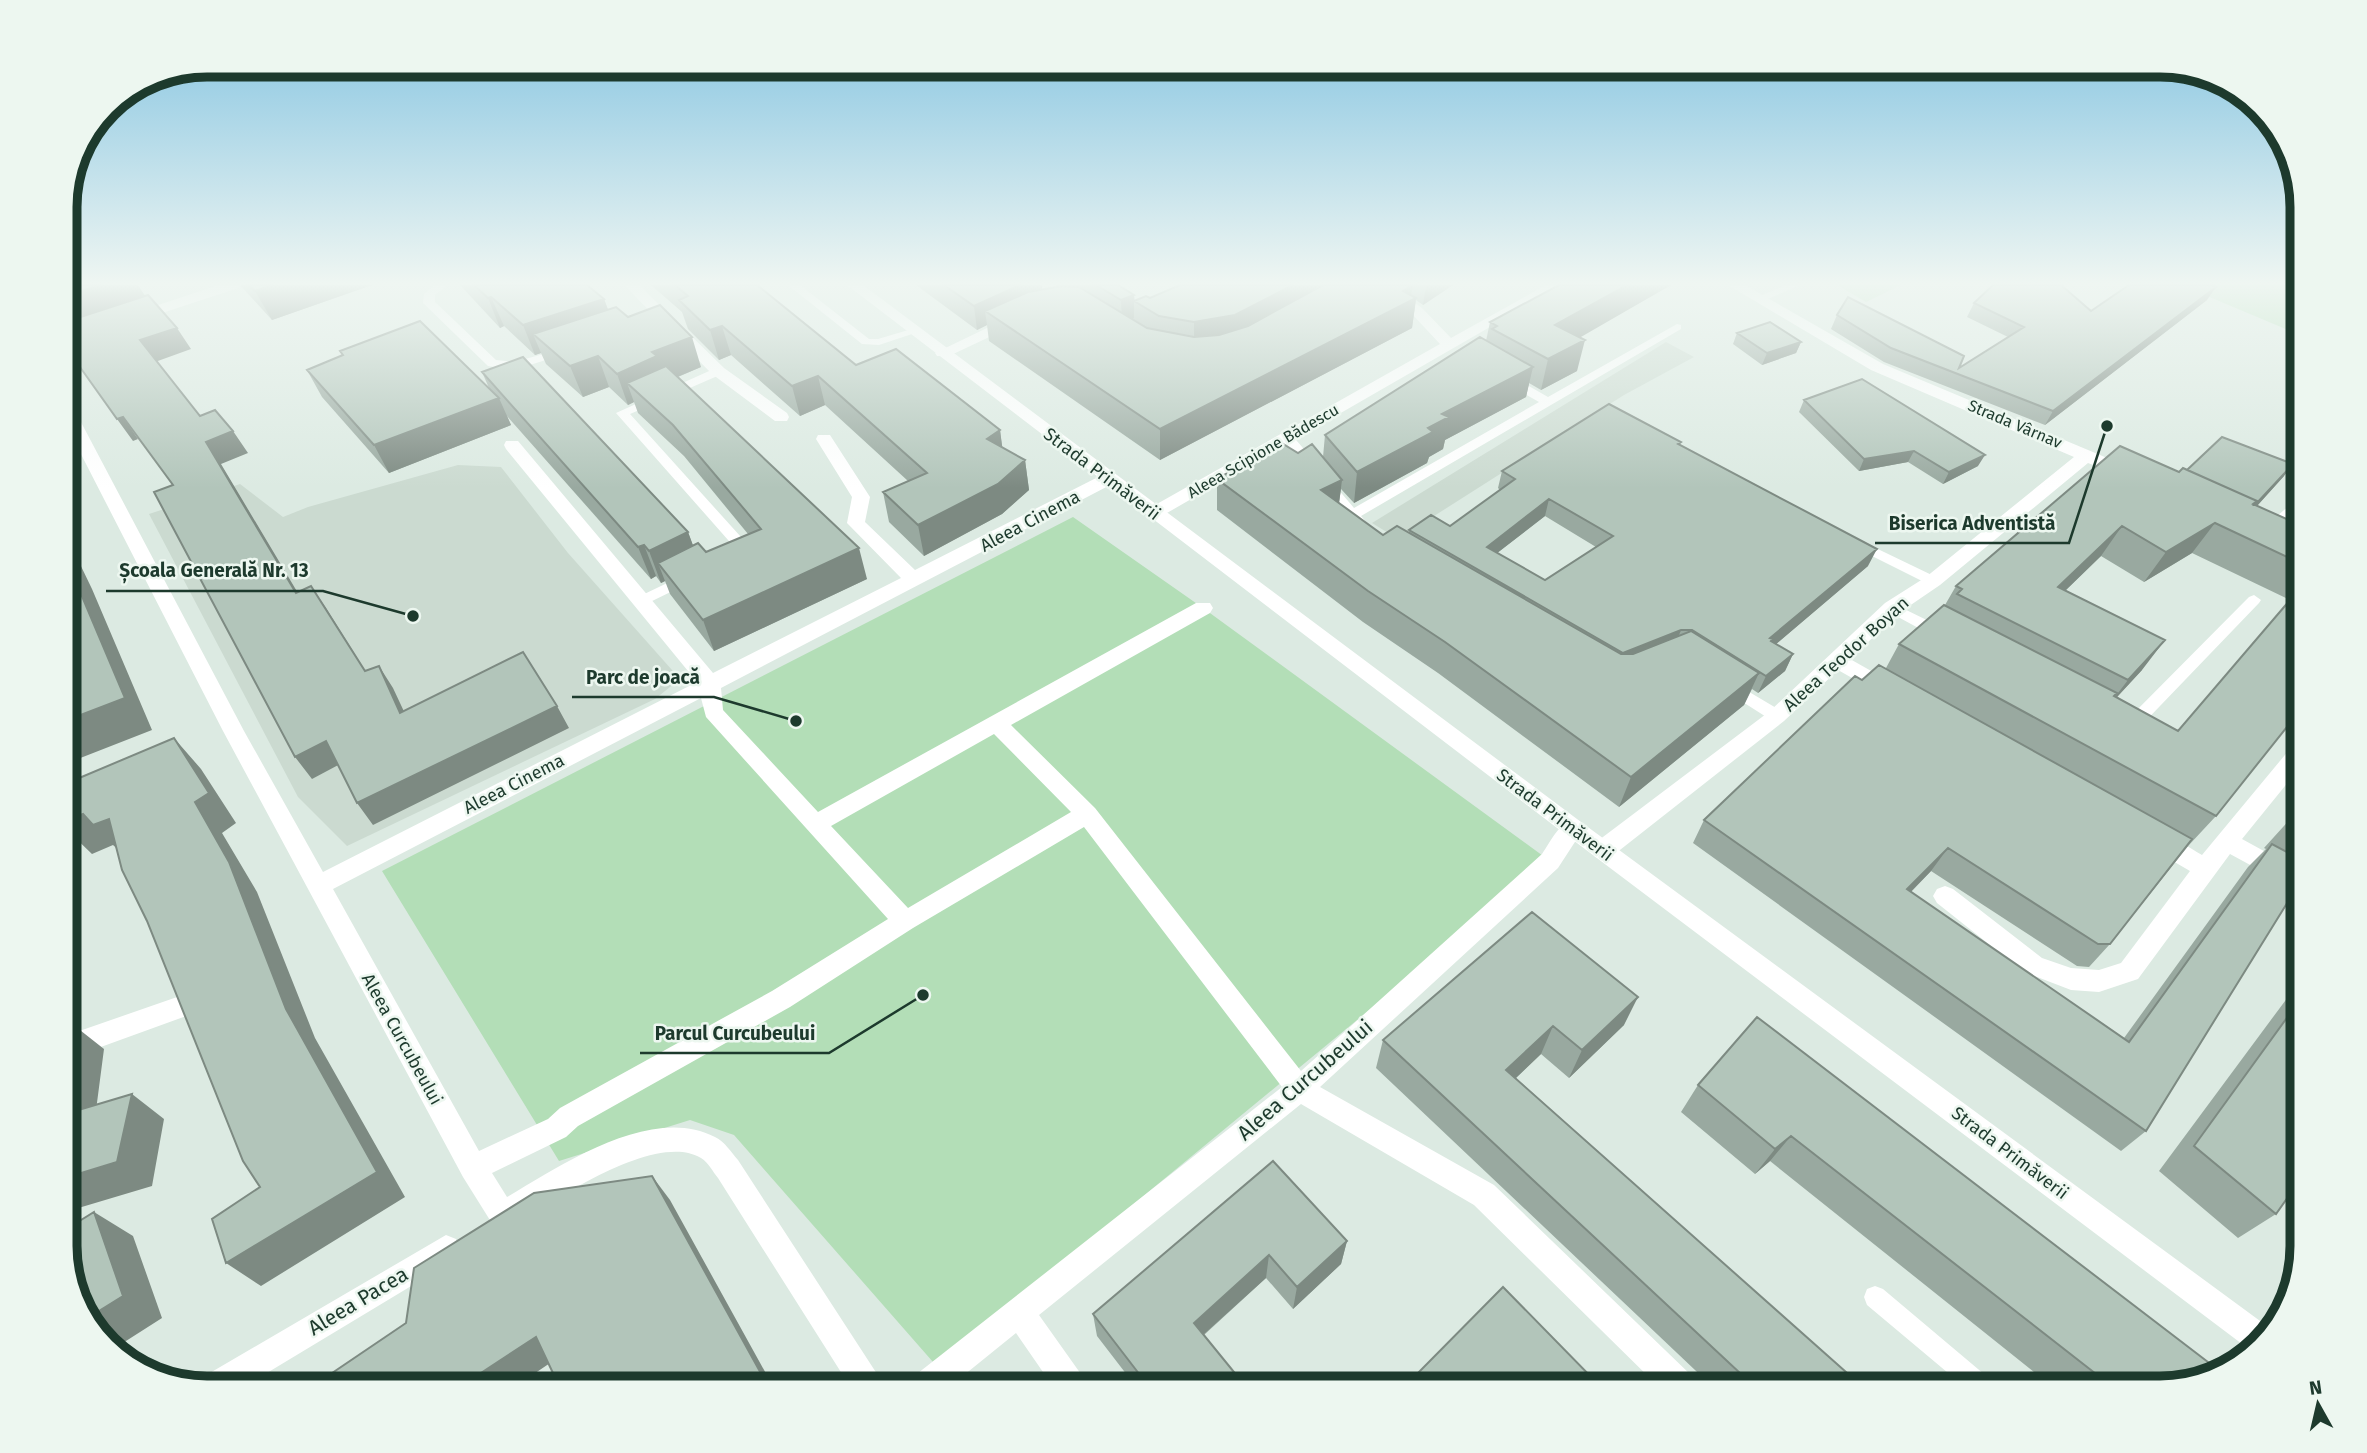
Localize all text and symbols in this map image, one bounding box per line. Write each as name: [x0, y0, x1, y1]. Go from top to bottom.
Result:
street label: Strada Vârnav: [1965, 396, 2065, 452]
street label: Aleea Scipione Bădescu: [1184, 400, 1342, 502]
street label: Strada Primăverii: [1039, 423, 1165, 525]
street label: Aleea Cinema: [976, 485, 1084, 557]
callout: Biserica Adventistă: [1875, 503, 2069, 543]
text: Biserica Adventistă: [1889, 512, 2055, 535]
callout: Școala Generală Nr. 13: [106, 551, 323, 591]
text: Școala Generală Nr. 13: [119, 559, 309, 584]
street label: Aleea Teodor Boyan: [1779, 592, 1913, 716]
callout: Parc de joacă: [572, 657, 714, 697]
text: Parc de joacă: [586, 666, 700, 689]
street label: Aleea Cinema: [460, 749, 568, 819]
street label: Strada Primăverii: [1492, 764, 1618, 866]
street label: Aleea Curcubeului: [357, 969, 447, 1109]
callout: Parcul Curcubeului: [640, 1013, 829, 1053]
street label: Aleea Curcubeului: [1232, 1014, 1378, 1146]
text: Parcul Curcubeului: [655, 1022, 815, 1045]
street label: Strada Primăverii: [1947, 1102, 2073, 1204]
street label: Aleea Pacea: [303, 1261, 413, 1341]
north arrow: [2283, 1369, 2353, 1439]
text: N: [2308, 1375, 2324, 1400]

